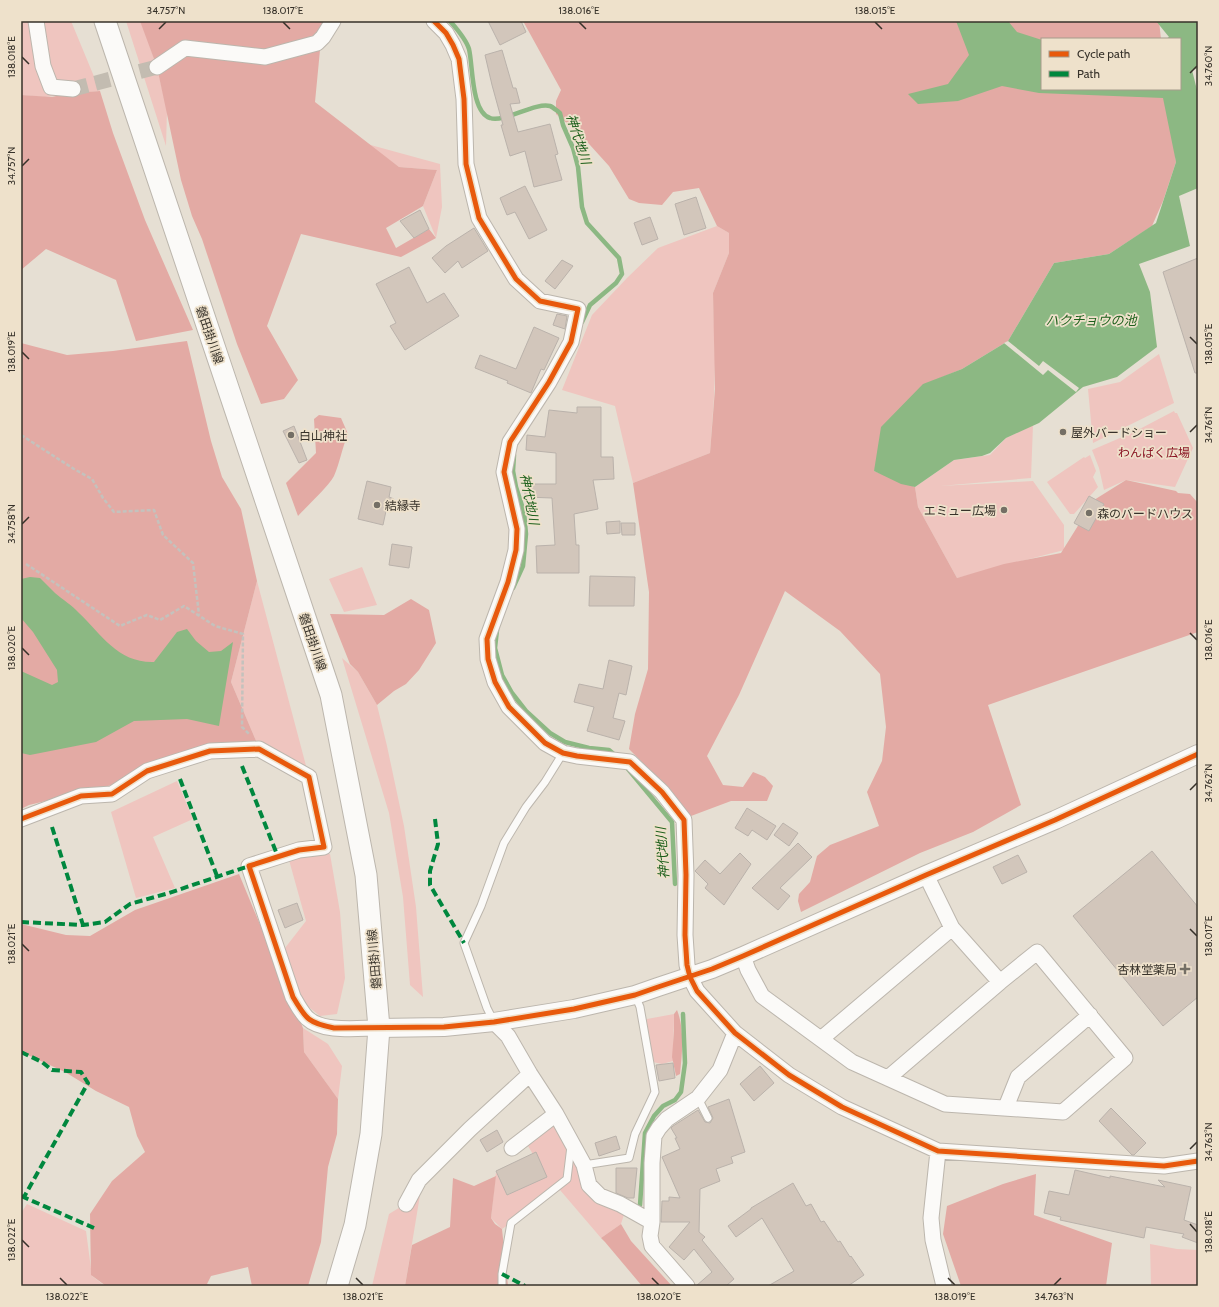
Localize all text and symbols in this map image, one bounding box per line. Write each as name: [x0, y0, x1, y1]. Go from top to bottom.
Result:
text: 34.757°N: [147, 4, 185, 17]
text: 138.017°E: [263, 4, 304, 17]
text: 138.016°E: [559, 4, 600, 17]
text: 138.015°E: [855, 4, 896, 17]
text: 138.018°E: [5, 36, 18, 78]
legend: [1041, 38, 1181, 90]
text: Cycle path: [1077, 46, 1130, 61]
text: 34.760°N: [1202, 46, 1215, 86]
text: Path: [1077, 66, 1100, 81]
water label: 神代地川: [563, 112, 595, 168]
text: 34.757°N: [5, 147, 18, 185]
street label: 磐田掛川線: [193, 304, 227, 366]
water label: ハクチョウの池: [1045, 312, 1138, 328]
text: 138.015°E: [1202, 323, 1215, 364]
text: 138.019°E: [5, 331, 18, 373]
text: 34.761°N: [1202, 407, 1215, 443]
place label: 屋外バードショー: [1071, 425, 1167, 440]
marker: 屋外バードショー: [1058, 427, 1068, 437]
place label: 白山神社: [299, 428, 347, 443]
marker: 白山神社: [286, 430, 296, 440]
park label: わんぱく広場: [1118, 445, 1190, 460]
water label: 神代地川: [517, 472, 543, 528]
place label: 結縁寺: [385, 498, 421, 513]
marker: 結縁寺: [372, 500, 382, 510]
place label: エミュー広場: [924, 503, 996, 518]
text: 34.758°N: [5, 504, 18, 544]
marker: エミュー広場: [999, 505, 1009, 515]
place label: 森のバードハウス: [1097, 506, 1193, 521]
marker: 森のバードハウス: [1084, 508, 1094, 518]
street label: 磐田掛川線: [296, 611, 330, 673]
text: 138.016°E: [1202, 619, 1215, 660]
text: 138.020°E: [5, 625, 18, 670]
text: 34.762°N: [1202, 764, 1215, 802]
water label: 神代地川: [652, 825, 672, 880]
text: 138.017°E: [1202, 915, 1215, 956]
text: 138.021°E: [5, 923, 18, 964]
street label: 磐田掛川線: [364, 928, 384, 990]
place label: 杏林堂薬局: [1117, 962, 1177, 977]
marker: 杏林堂薬局: [1180, 964, 1190, 974]
text: 34.763°N: [1202, 1123, 1215, 1161]
text: 138.018°E: [1202, 1211, 1215, 1253]
text: 138.022°E: [5, 1218, 18, 1261]
text: 138.022°E: [46, 1290, 89, 1303]
text: 138.021°E: [343, 1290, 384, 1303]
text: 138.020°E: [637, 1290, 682, 1303]
text: 138.019°E: [934, 1290, 976, 1303]
text: 34.763°N: [1035, 1290, 1073, 1303]

